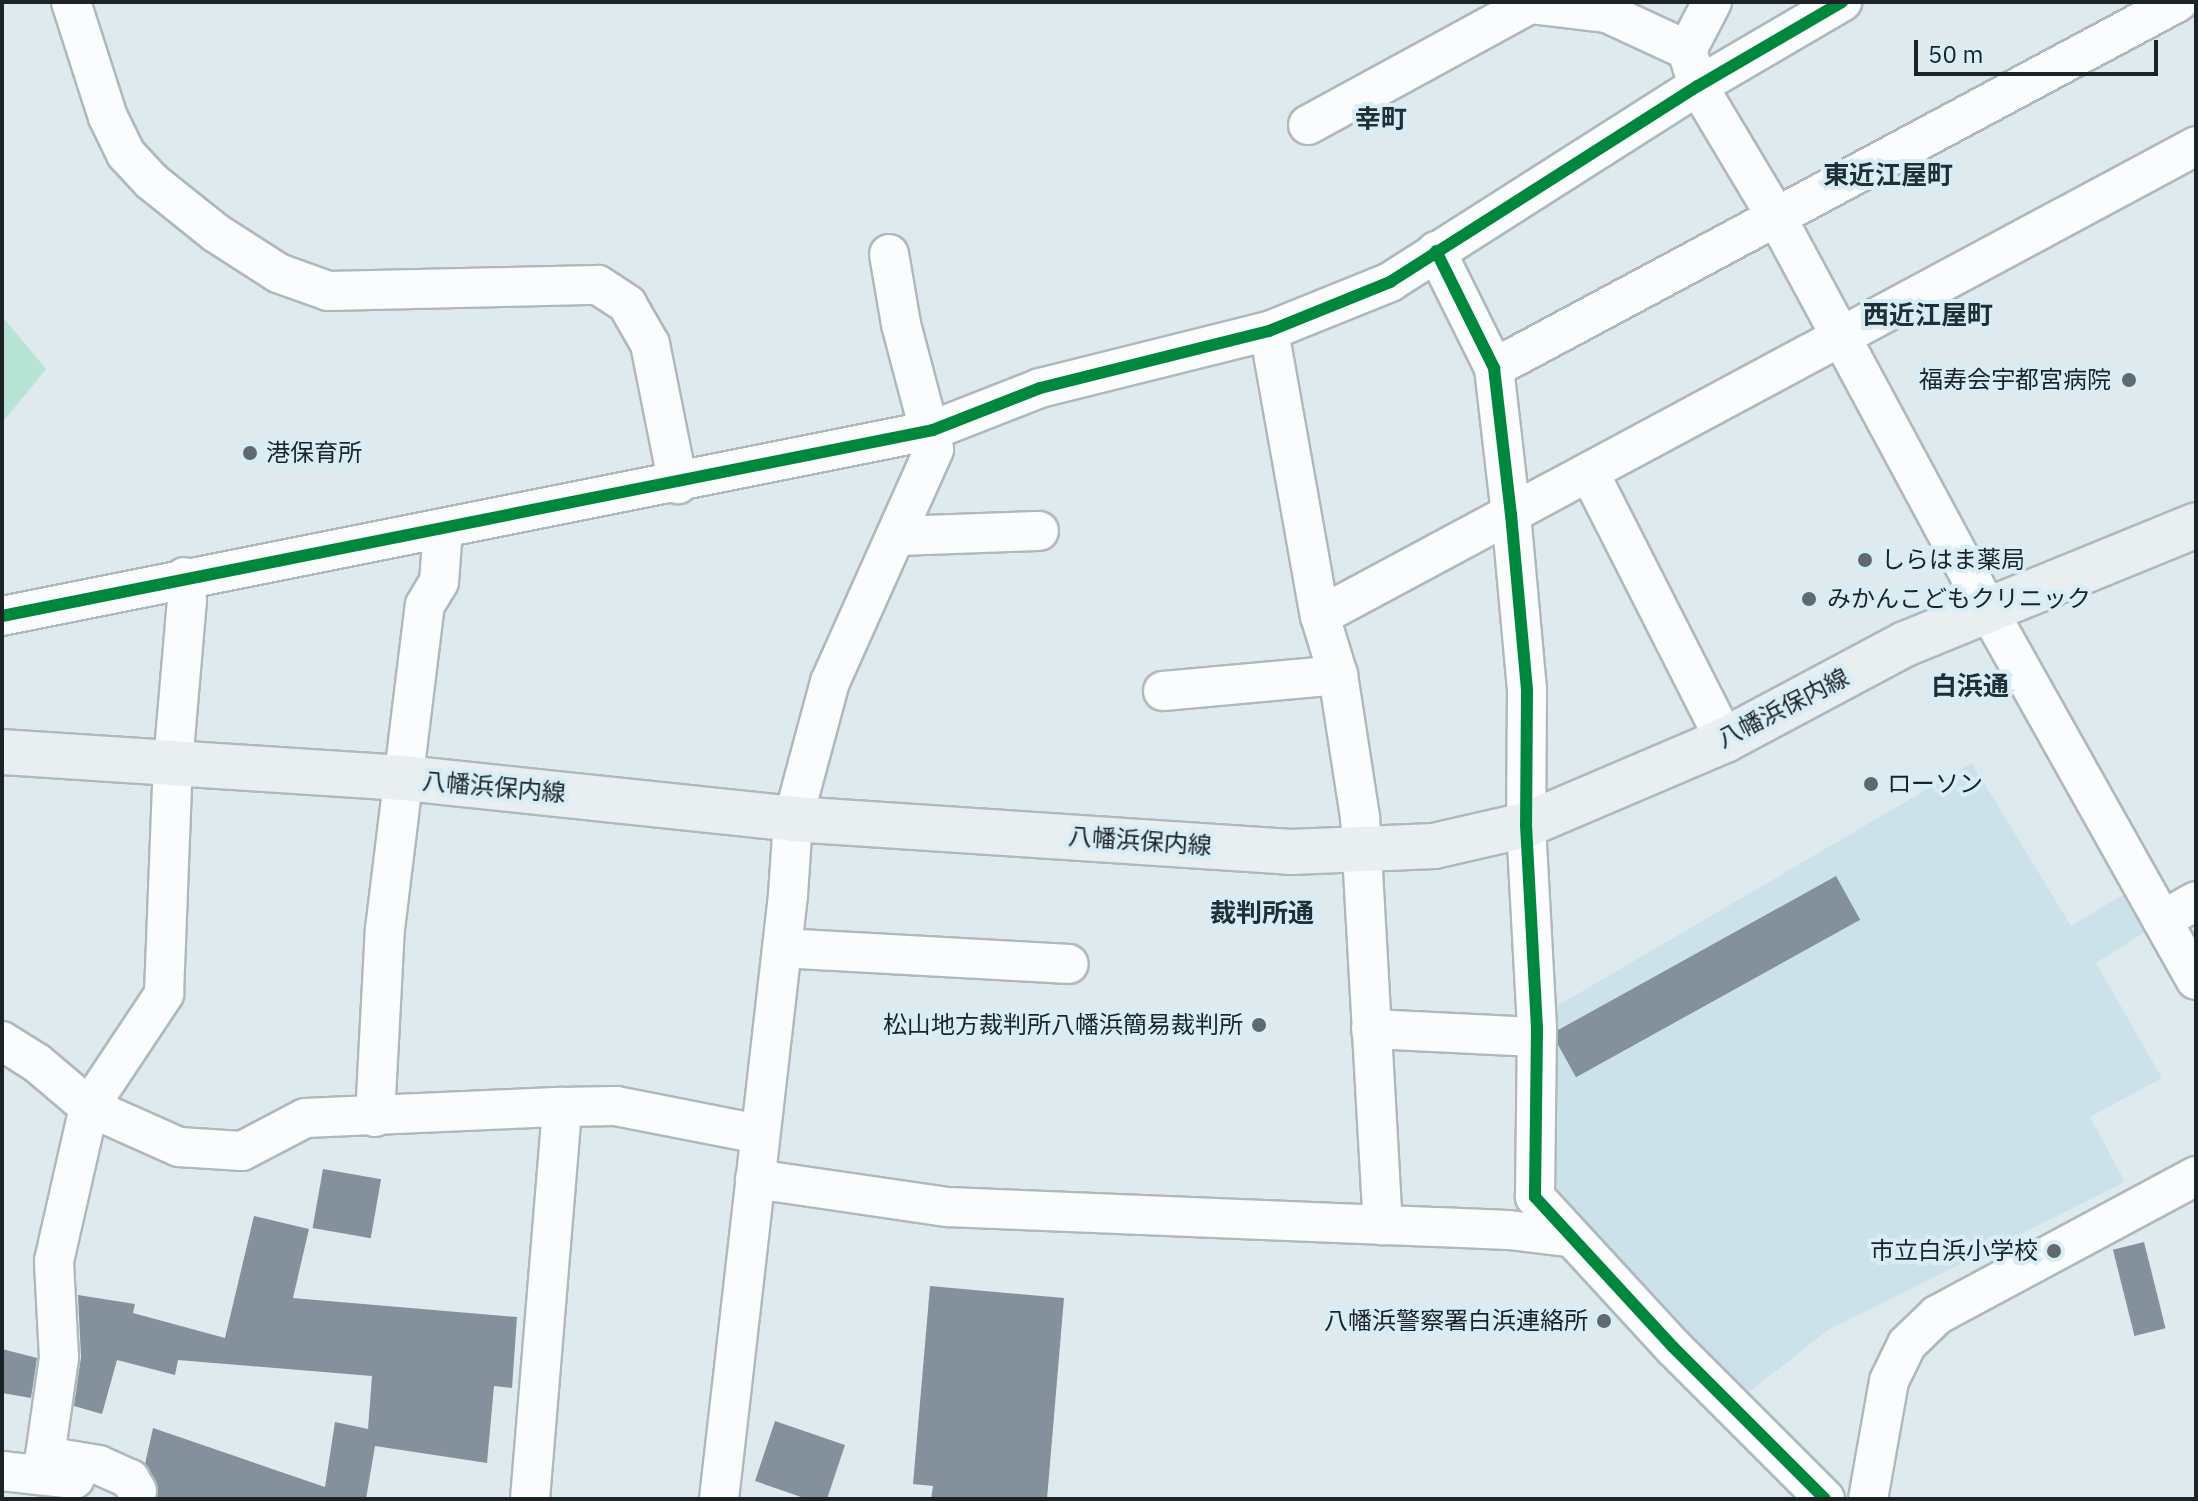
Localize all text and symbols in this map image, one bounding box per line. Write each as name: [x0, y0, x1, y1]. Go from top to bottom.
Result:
scale bar: [1918, 24, 2162, 74]
text: 50 m: [1928, 38, 1983, 70]
district label: 幸町: [1355, 103, 1407, 135]
district label: 東近江屋町: [1823, 159, 1953, 191]
district label: 西近江屋町: [1863, 299, 1993, 331]
place label: 福寿会宇都宮病院: [1919, 366, 2111, 394]
marker: 福寿会宇都宮病院: [2118, 369, 2140, 391]
place label: 港保育所: [266, 439, 362, 467]
marker: 港保育所: [241, 444, 259, 462]
place label: しらはま薬局: [1881, 546, 2025, 574]
marker: しらはま薬局: [1856, 551, 1874, 569]
place label: みかんこどもクリニック: [1827, 585, 2091, 613]
marker: みかんこどもクリニック: [1798, 588, 1820, 610]
street label: 八幡浜保内線: [1712, 662, 1854, 754]
district label: 白浜通: [1931, 670, 2009, 702]
street label: 八幡浜保内線: [421, 766, 567, 808]
place label: ローソン: [1887, 770, 1983, 798]
marker: ローソン: [1862, 775, 1880, 793]
street label: 八幡浜保内線: [1067, 822, 1213, 860]
district label: 裁判所通: [1210, 897, 1314, 929]
place label: 松山地方裁判所八幡浜簡易裁判所: [883, 1011, 1243, 1039]
marker: 松山地方裁判所八幡浜簡易裁判所: [1250, 1016, 1268, 1034]
place label: 市立白浜小学校: [1870, 1237, 2038, 1265]
marker: 市立白浜小学校: [2045, 1242, 2063, 1260]
place label: 八幡浜警察署白浜連絡所: [1324, 1307, 1588, 1335]
marker: 八幡浜警察署白浜連絡所: [1595, 1312, 1613, 1330]

